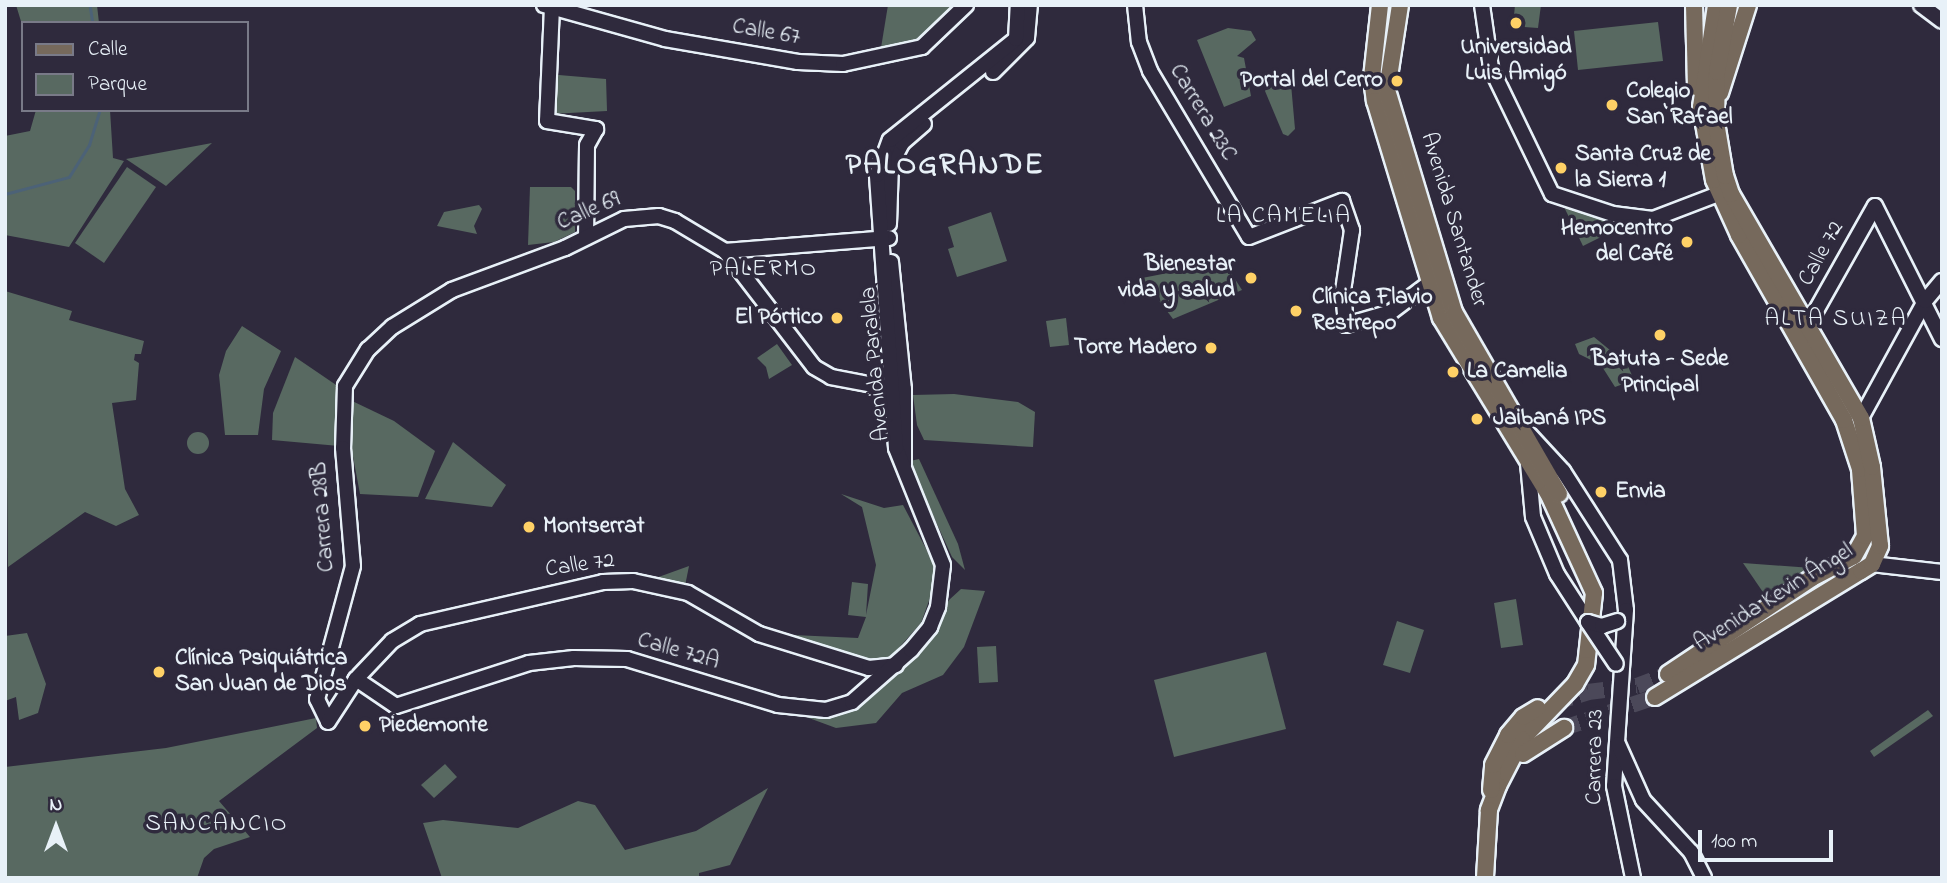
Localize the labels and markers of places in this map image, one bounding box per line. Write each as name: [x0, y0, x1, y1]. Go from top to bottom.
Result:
marker: Universidad Luis Amigó: [1508, 15, 1524, 31]
place label: Universidad Luis Amigó: [1460, 34, 1572, 88]
place label: Portal del Cerro: [1240, 67, 1383, 95]
marker: Portal del Cerro: [1389, 73, 1405, 89]
place label: Colegio San Rafael: [1626, 78, 1733, 132]
marker: Colegio San Rafael: [1604, 97, 1620, 113]
place label: Santa Cruz de la Sierra 1: [1575, 141, 1711, 195]
marker: Santa Cruz de la Sierra 1: [1553, 160, 1569, 176]
place label: Hemocentro del Café: [1561, 215, 1673, 269]
marker: Hemocentro del Café: [1679, 234, 1695, 250]
place label: Bienestar vida y salud: [1118, 251, 1235, 305]
marker: Bienestar vida y salud: [1241, 268, 1261, 288]
place label: Clínica Flavio Restrepo: [1312, 284, 1433, 338]
marker: Clínica Flavio Restrepo: [1286, 301, 1306, 321]
place label: El Pórtico: [734, 304, 823, 332]
marker: El Pórtico: [829, 310, 845, 326]
marker: Batuta - Sede Principal: [1652, 327, 1668, 343]
place label: Torre Madero: [1074, 334, 1197, 362]
marker: Torre Madero: [1203, 340, 1219, 356]
place label: Batuta - Sede Principal: [1591, 346, 1729, 400]
place label: La Camelia: [1467, 358, 1567, 386]
marker: La Camelia: [1445, 364, 1461, 380]
place label: Jaibaná IPS: [1493, 405, 1606, 433]
marker: Jaibaná IPS: [1467, 409, 1487, 429]
place label: Envia: [1615, 478, 1666, 506]
marker: Envia: [1593, 484, 1609, 500]
place label: Montserrat: [543, 513, 644, 541]
marker: Montserrat: [521, 519, 537, 535]
place label: Clínica Psiquiátrica San Juan de Dios: [175, 645, 347, 699]
marker: Clínica Psiquiátrica San Juan de Dios: [149, 662, 169, 682]
place label: Piedemonte: [379, 712, 488, 740]
marker: Piedemonte: [357, 718, 373, 734]

